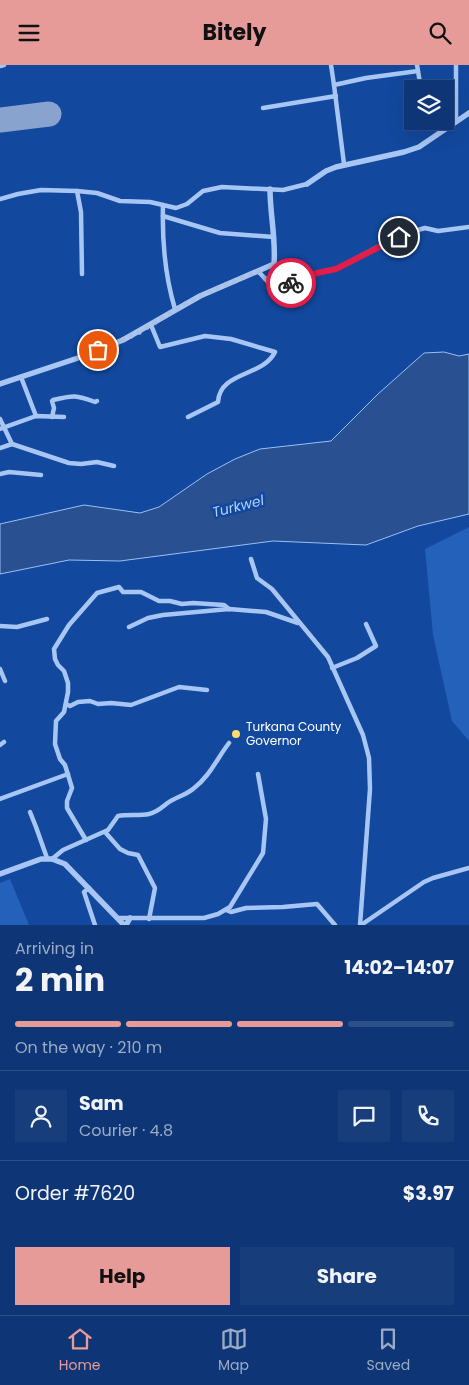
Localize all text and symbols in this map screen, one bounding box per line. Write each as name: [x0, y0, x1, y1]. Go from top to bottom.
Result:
text: Bitely: [203, 17, 266, 48]
icon: menu: [15, 19, 43, 47]
icon: search: [426, 19, 454, 47]
map controls: [404, 80, 454, 130]
button: layers: [404, 80, 454, 130]
pin: [378, 216, 420, 258]
icon: home: [385, 223, 413, 251]
courier: [266, 258, 316, 308]
icon: bike: [277, 269, 305, 297]
pin: [77, 329, 119, 371]
icon: bag: [84, 336, 112, 364]
water label: Turkwel: [210, 490, 266, 522]
place label: Turkana County Governor: [246, 718, 342, 749]
marker: Turkana County Governor: [230, 728, 242, 740]
text: Arriving in: [15, 937, 94, 960]
text: 14:02–14:07: [344, 954, 454, 981]
text: 2 min: [15, 957, 105, 1002]
text: On the way · 210 m: [15, 1036, 162, 1059]
button: person: [15, 1090, 67, 1142]
text: Sam: [79, 1090, 124, 1117]
button: chat: [338, 1090, 390, 1142]
button: phone: [402, 1090, 454, 1142]
text: Courier · 4.8: [79, 1119, 173, 1142]
text: Order #7620: [15, 1180, 135, 1207]
text: $3.97: [403, 1180, 454, 1207]
button: Help: [15, 1247, 230, 1305]
button: Share: [240, 1247, 454, 1305]
tab: Home: [59, 1325, 101, 1376]
tab: Map: [218, 1325, 249, 1376]
tab: Saved: [367, 1325, 410, 1376]

